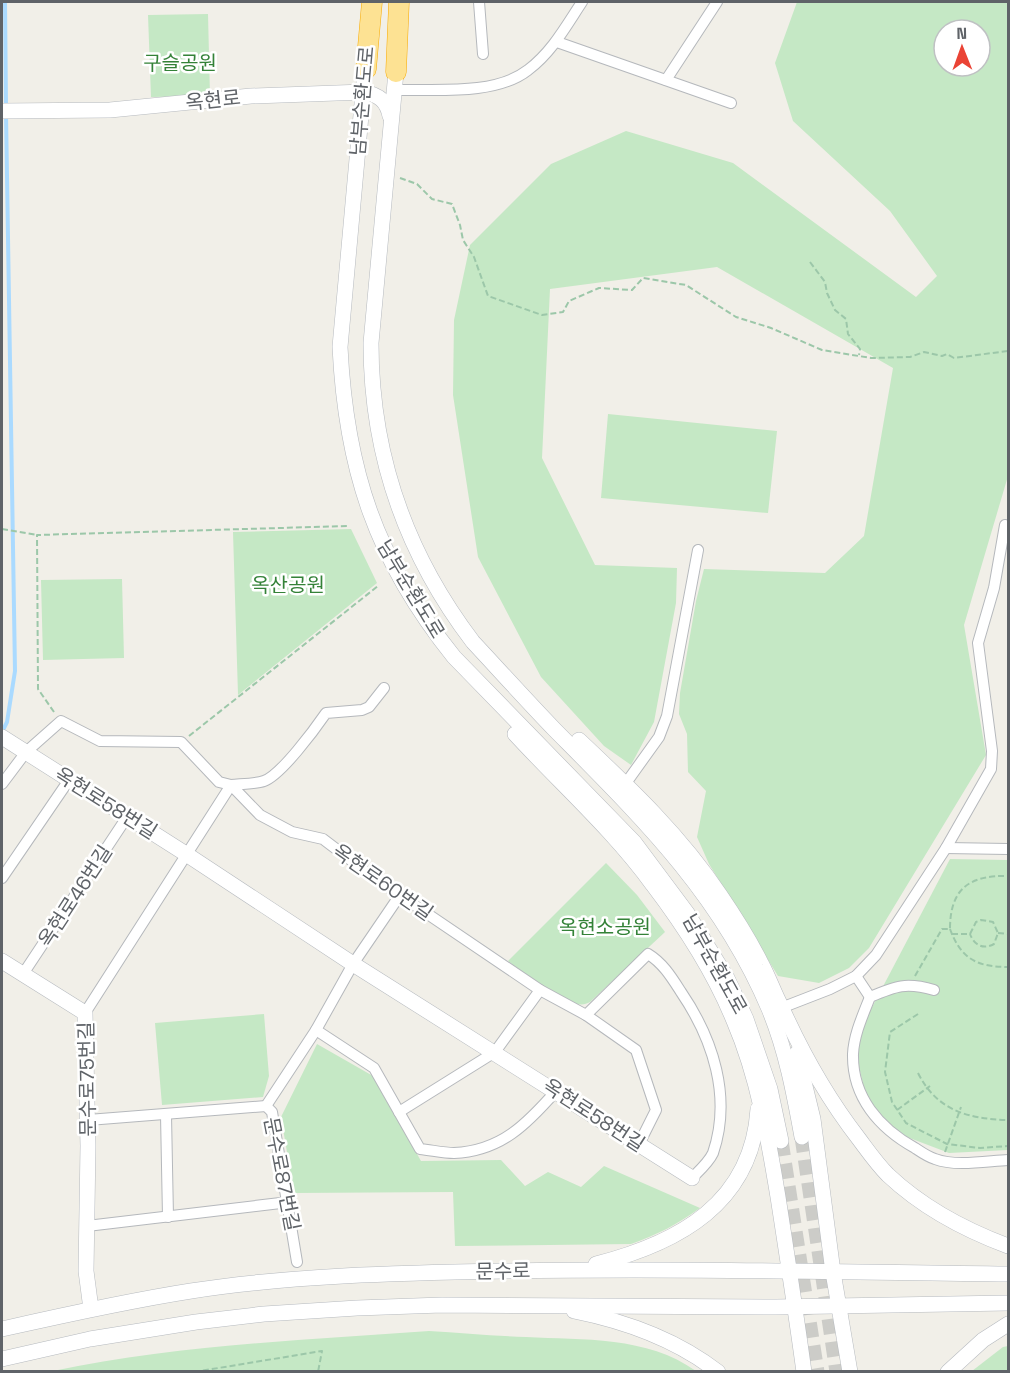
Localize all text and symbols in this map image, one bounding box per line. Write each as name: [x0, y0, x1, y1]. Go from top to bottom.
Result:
north arrow: [932, 18, 992, 78]
text: N: [956, 23, 967, 44]
street label: 남부순환도로: [344, 45, 380, 157]
park label: 구슬공원: [143, 50, 217, 76]
street label: 옥현로: [184, 84, 242, 116]
street label: 남부순환도로: [371, 535, 451, 643]
park label: 옥산공원: [251, 572, 325, 598]
street label: 옥현로58번길: [50, 761, 162, 845]
street label: 옥현로60번길: [328, 838, 438, 926]
street label: 옥현로46번길: [32, 840, 118, 952]
street label: 남부순환도로: [677, 909, 753, 1019]
park label: 옥현소공원: [559, 914, 651, 940]
street label: 문수로75번길: [73, 1021, 101, 1137]
street label: 옥현로58번길: [538, 1072, 650, 1158]
street label: 문수로87번길: [258, 1115, 306, 1233]
street label: 문수로: [475, 1258, 531, 1284]

